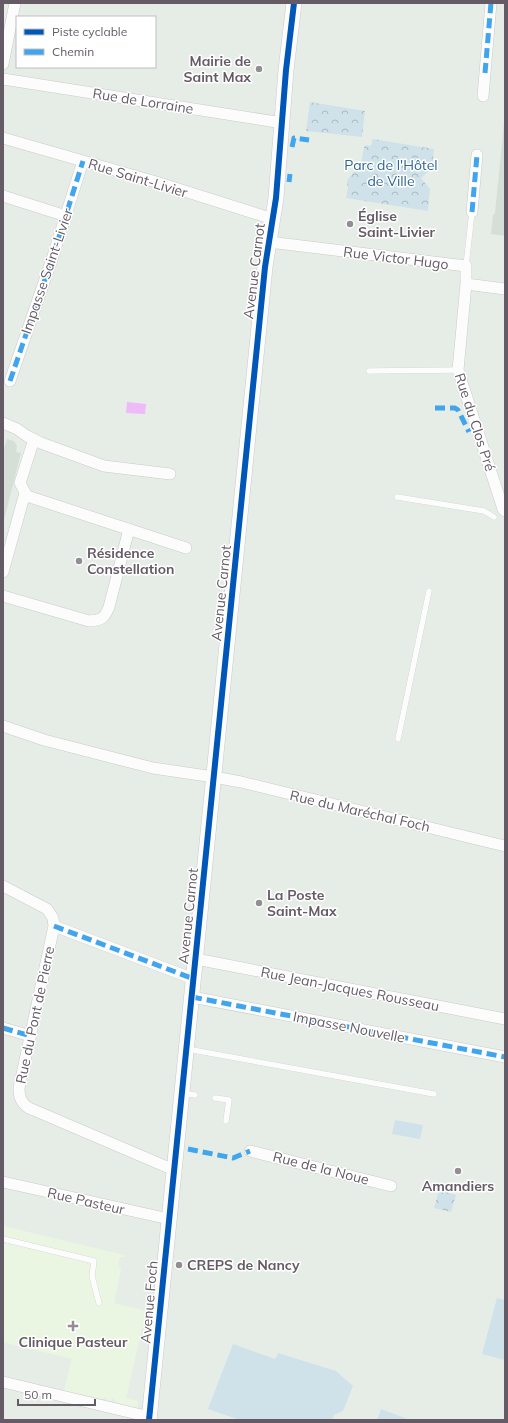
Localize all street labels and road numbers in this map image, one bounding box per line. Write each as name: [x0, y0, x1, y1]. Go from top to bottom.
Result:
street label: Rue de Lorraine: [91, 84, 195, 118]
street label: Rue Saint-Livier: [86, 154, 191, 202]
street label: Impasse Saint-Livier: [17, 205, 77, 336]
street label: Avenue Carnot: [239, 222, 269, 320]
street label: Rue Victor Hugo: [342, 243, 450, 273]
street label: Rue du Clos Pré: [451, 371, 499, 473]
street label: Avenue Carnot: [207, 544, 235, 642]
street label: Rue du Maréchal Foch: [288, 786, 432, 836]
street label: Avenue Carnot: [174, 867, 202, 965]
street label: Rue du Pont de Pierre: [12, 945, 58, 1085]
street label: Rue Jean-Jacques Rousseau: [259, 963, 441, 1015]
street label: Impasse Nouvelle: [292, 1007, 406, 1047]
street label: Rue de la Noue: [271, 1147, 371, 1189]
street label: Rue Pasteur: [46, 1183, 127, 1219]
street label: Avenue Foch: [136, 1260, 162, 1344]

